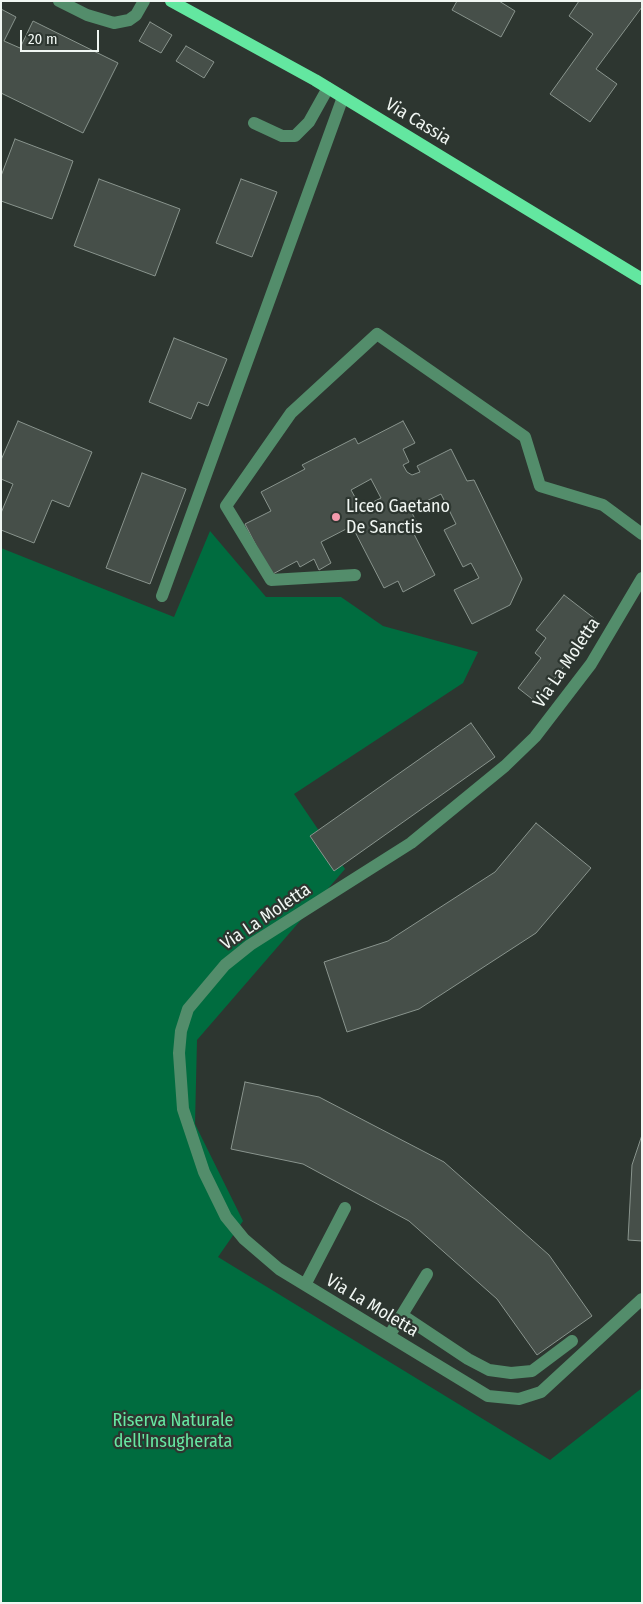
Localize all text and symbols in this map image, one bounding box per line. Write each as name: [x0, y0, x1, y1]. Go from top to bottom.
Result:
scale bar: [22, 20, 101, 52]
text: 20 m: [28, 30, 58, 48]
street label: Via Cassia: [381, 94, 455, 150]
place label: Liceo Gaetano De Sanctis: [346, 496, 450, 538]
marker: Liceo Gaetano De Sanctis: [330, 511, 342, 523]
street label: Via La Moletta: [529, 614, 605, 712]
street label: Via La Moletta: [217, 879, 315, 955]
street label: Via La Moletta: [322, 1270, 422, 1342]
park label: Riserva Naturale dell'Insugherata: [113, 1410, 233, 1452]

